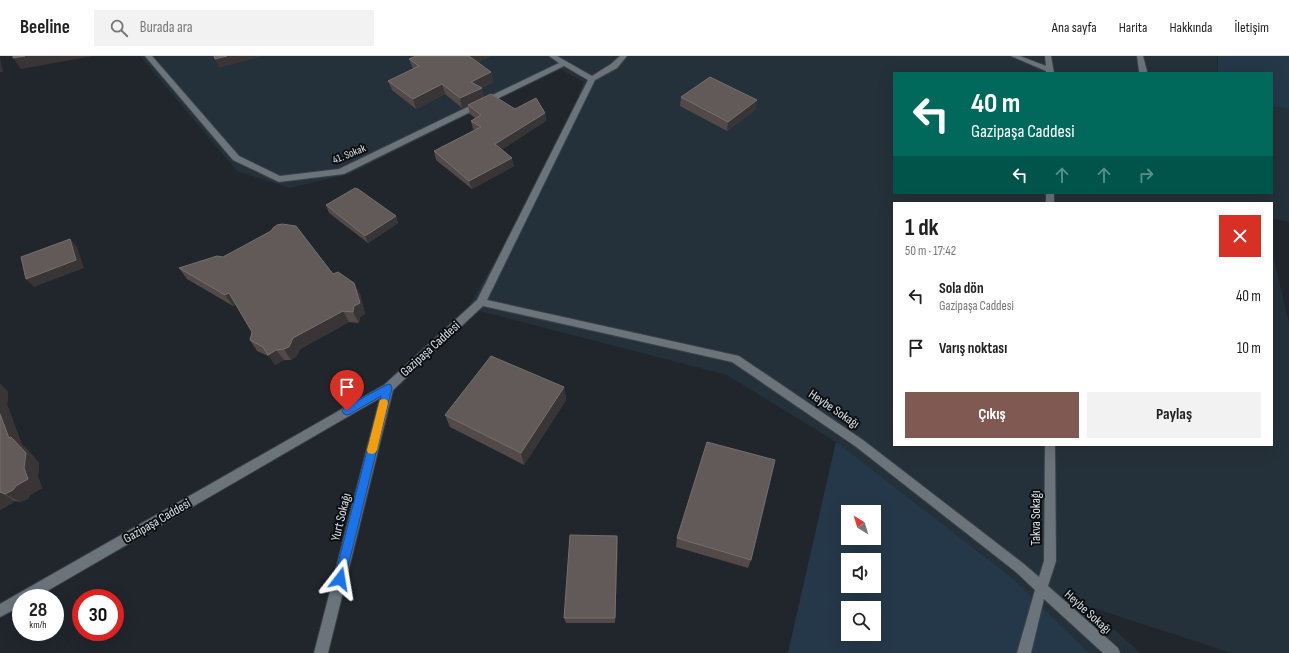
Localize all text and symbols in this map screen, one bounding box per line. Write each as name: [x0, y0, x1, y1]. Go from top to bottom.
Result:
search box: [94, 10, 374, 46]
text: Beeline: [20, 16, 70, 39]
icon: search: [108, 17, 130, 39]
text: Burada ara: [140, 18, 193, 37]
text: Ana sayfa: [1052, 19, 1097, 36]
text: Harita: [1119, 19, 1147, 36]
text: Hakkında: [1169, 19, 1212, 36]
text: İletişim: [1234, 19, 1269, 36]
text: 40 m: [971, 87, 1020, 120]
icon: left: [905, 88, 957, 140]
text: Gazipaşa Caddesi: [971, 121, 1075, 142]
street label: 41. Sokak: [331, 141, 368, 166]
icon: left: [1009, 164, 1031, 186]
icon: ahead: [1051, 164, 1073, 186]
icon: ahead: [1093, 164, 1115, 186]
icon: right: [1135, 164, 1157, 186]
text: 1 dk: [905, 213, 939, 242]
button: close: [1219, 215, 1261, 257]
text: 50 m · 17:42: [905, 243, 956, 259]
text: Sola dön: [939, 279, 984, 298]
icon: left: [905, 285, 927, 307]
text: 40 m: [1236, 287, 1261, 306]
text: Gazipaşa Caddesi: [939, 298, 1014, 314]
street label: Gazipaşa Caddesi: [397, 318, 463, 380]
icon: arrive: [905, 337, 927, 359]
text: Varış noktası: [939, 339, 1007, 358]
text: 10 m: [1237, 339, 1261, 358]
pin: [330, 370, 364, 411]
icon: arrive: [336, 376, 358, 398]
street label: Heybe Sokağı: [805, 386, 863, 432]
button: Çıkış: [905, 392, 1079, 438]
button: Paylaş: [1087, 392, 1261, 438]
street label: Yurt Sokağı: [327, 491, 355, 543]
street label: Takva Sokağı: [1028, 491, 1044, 545]
street label: Gazipaşa Caddesi: [121, 495, 193, 547]
north arrow: [841, 505, 881, 545]
map controls: [841, 505, 881, 641]
button: sound: [841, 553, 881, 593]
position arrow: [319, 558, 361, 600]
street label: Heybe Sokağı: [1061, 587, 1115, 637]
speed limit sign: 30: [72, 589, 124, 641]
text: 28: [29, 598, 47, 622]
button: search: [841, 601, 881, 641]
text: km/h: [29, 619, 47, 631]

